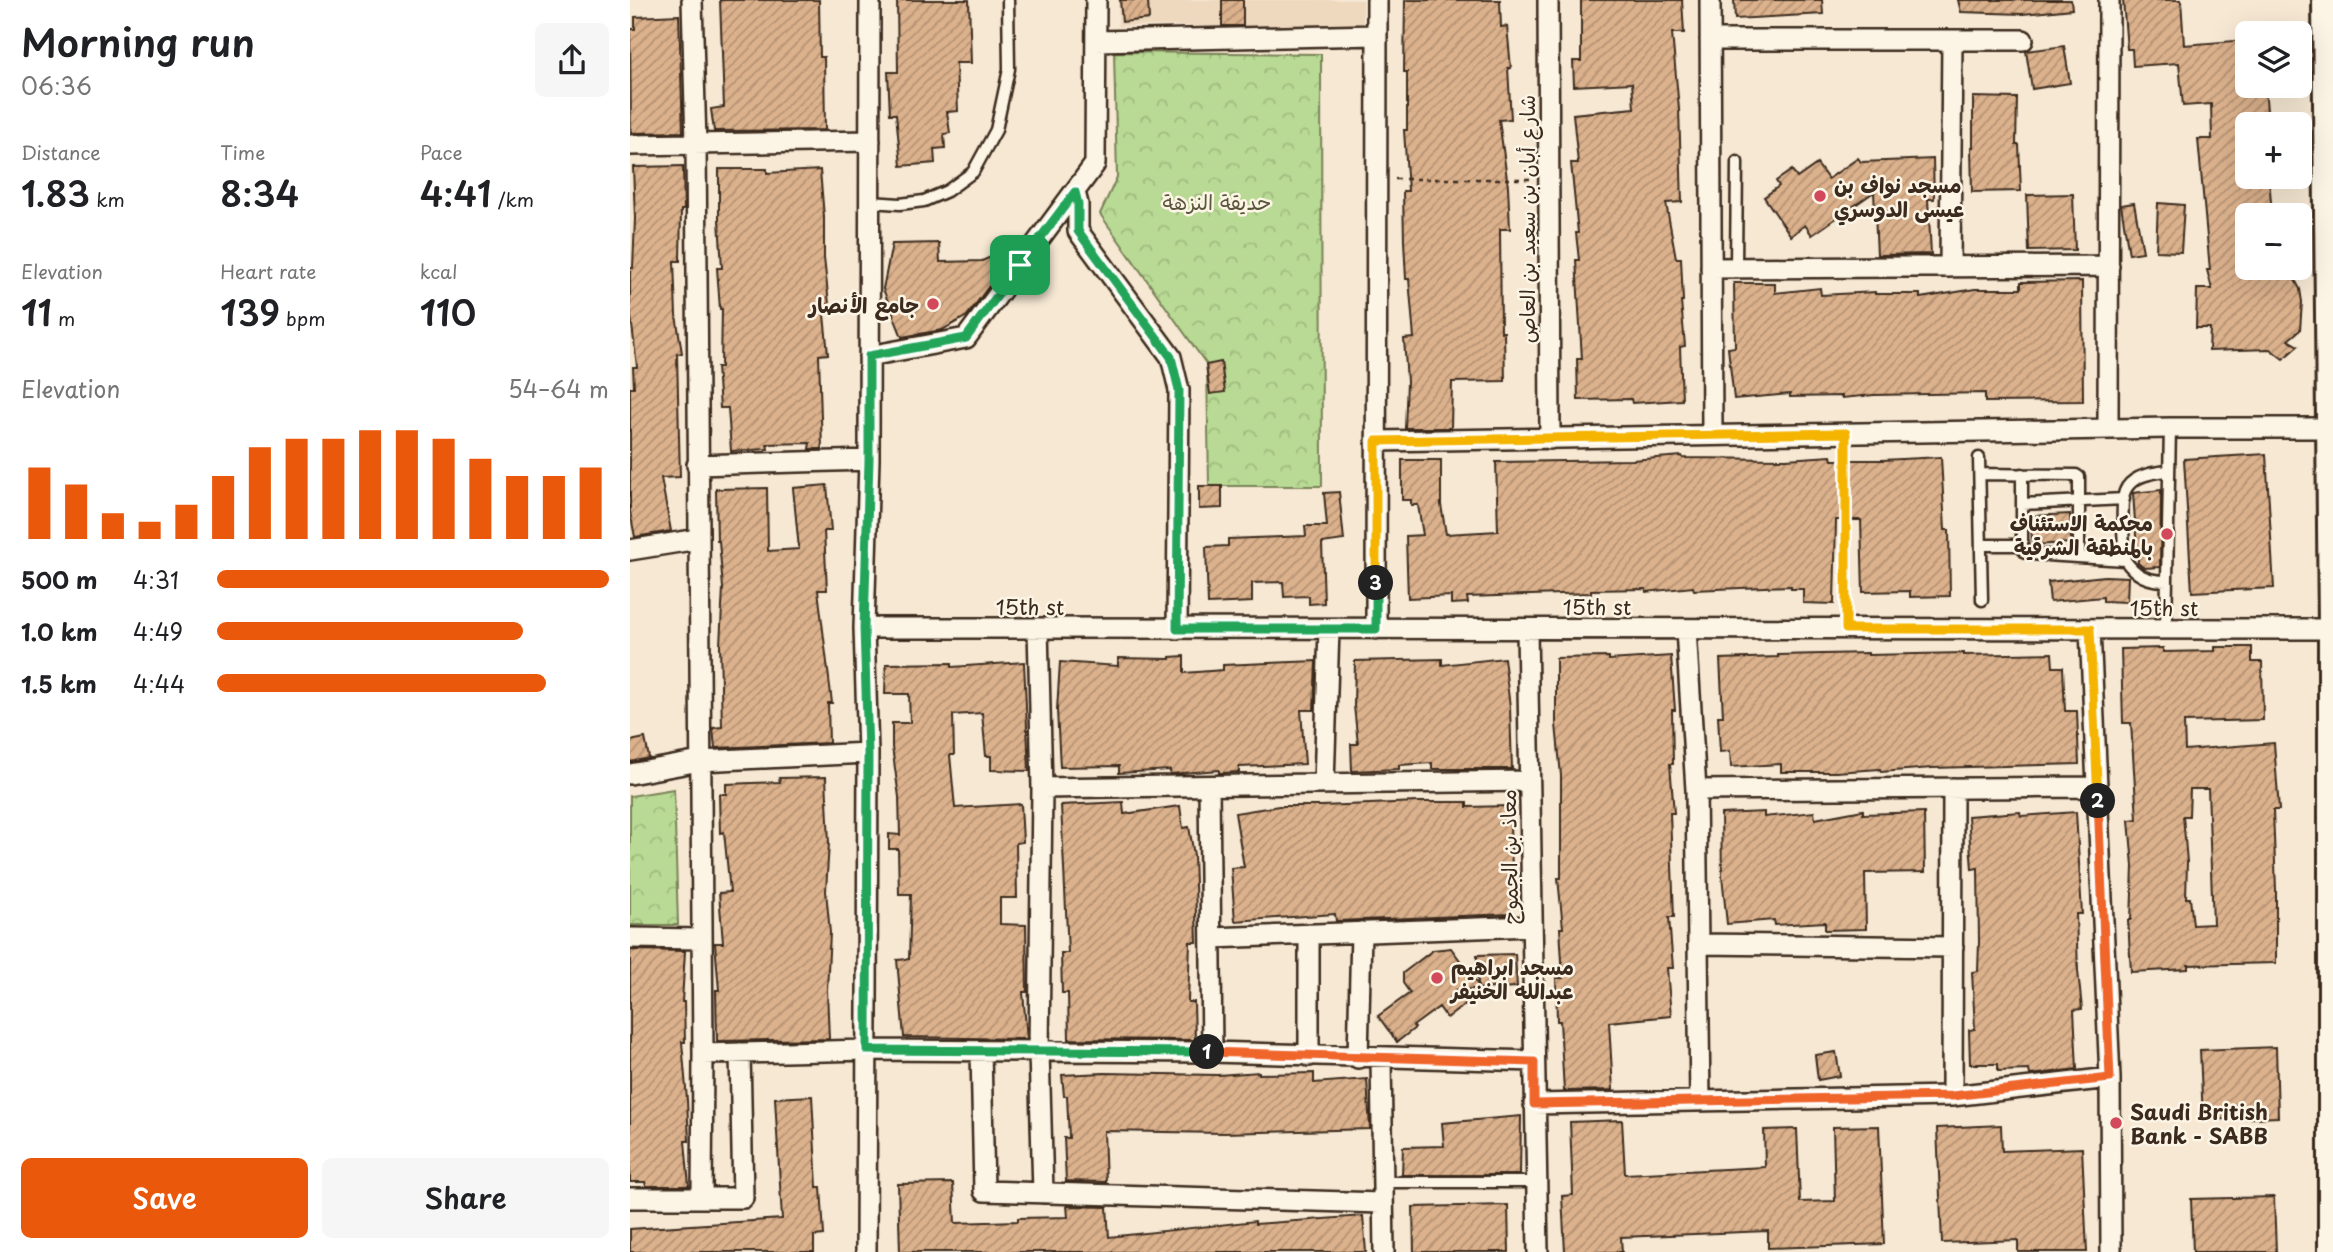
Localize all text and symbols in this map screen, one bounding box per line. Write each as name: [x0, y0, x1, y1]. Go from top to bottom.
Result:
text: Morning run: [21, 13, 255, 70]
map controls: [2235, 21, 2312, 280]
button: layers: [2235, 21, 2312, 98]
button: share: [535, 23, 609, 97]
text: 06:36: [21, 68, 92, 103]
street label: شارع أبان بن سعيد بن العاص: [1510, 95, 1543, 343]
button: +: [2235, 112, 2312, 189]
text: Distance: [21, 138, 101, 166]
text: Time: [220, 138, 265, 166]
text: Pace: [420, 138, 463, 166]
text: 1.83: [21, 166, 90, 219]
text: 8:34: [220, 166, 299, 219]
text: 4:41: [420, 166, 492, 219]
place label: مسجد نواف بن عيسى الدوسري: [1834, 168, 1964, 226]
text: km: [90, 185, 125, 213]
text: /km: [492, 185, 534, 213]
park label: حديقة النزهة: [1162, 185, 1272, 217]
marker: مسجد نواف بن عيسى الدوسري: [1812, 188, 1828, 204]
button: −: [2235, 203, 2312, 280]
pin: [990, 235, 1050, 295]
icon: arrive: [1001, 246, 1039, 284]
text: Elevation: [21, 257, 103, 285]
text: Heart rate: [220, 257, 316, 285]
text: kcal: [420, 257, 458, 285]
text: 11: [21, 285, 52, 338]
text: 139: [220, 285, 280, 338]
text: 110: [420, 285, 476, 338]
place label: جامع الأنصار: [807, 288, 919, 321]
marker: جامع الأنصار: [925, 296, 941, 312]
text: m: [52, 304, 75, 332]
text: bpm: [280, 304, 325, 332]
text: Elevation: [21, 371, 120, 406]
text: 54–64 m: [508, 371, 609, 406]
place label: محكمة الاستئناف بالمنطقة الشرقية: [2010, 506, 2153, 562]
marker: محكمة الاستئناف بالمنطقة الشرقية: [2159, 526, 2175, 542]
text: 500 m: [21, 562, 98, 597]
text: 4:31: [133, 562, 179, 597]
pin: 3: [1358, 566, 1394, 600]
text: 3: [1369, 568, 1382, 596]
street label: 15th st: [996, 590, 1064, 622]
street label: 15th st: [1563, 590, 1631, 622]
street label: 15th st: [2130, 591, 2198, 623]
text: 1.0 km: [21, 614, 98, 649]
text: 4:49: [133, 614, 183, 649]
text: 1.5 km: [21, 666, 97, 701]
text: 4:44: [133, 666, 185, 701]
pin: 2: [2080, 784, 2116, 818]
text: 2: [2091, 786, 2104, 814]
street label: معاذ بن الجموح: [1491, 789, 1525, 925]
place label: مسجد ابراهيم عبدالله الخنيفر: [1449, 950, 1574, 1006]
marker: مسجد ابراهيم عبدالله الخنيفر: [1429, 970, 1445, 986]
pin: 1: [1190, 1034, 1224, 1070]
text: 1: [1202, 1037, 1211, 1065]
place label: Saudi British Bank - SABB: [2130, 1095, 2268, 1151]
marker: Saudi British Bank - SABB: [2108, 1115, 2124, 1131]
button: Save: [21, 1158, 308, 1238]
button: Share: [322, 1158, 609, 1238]

